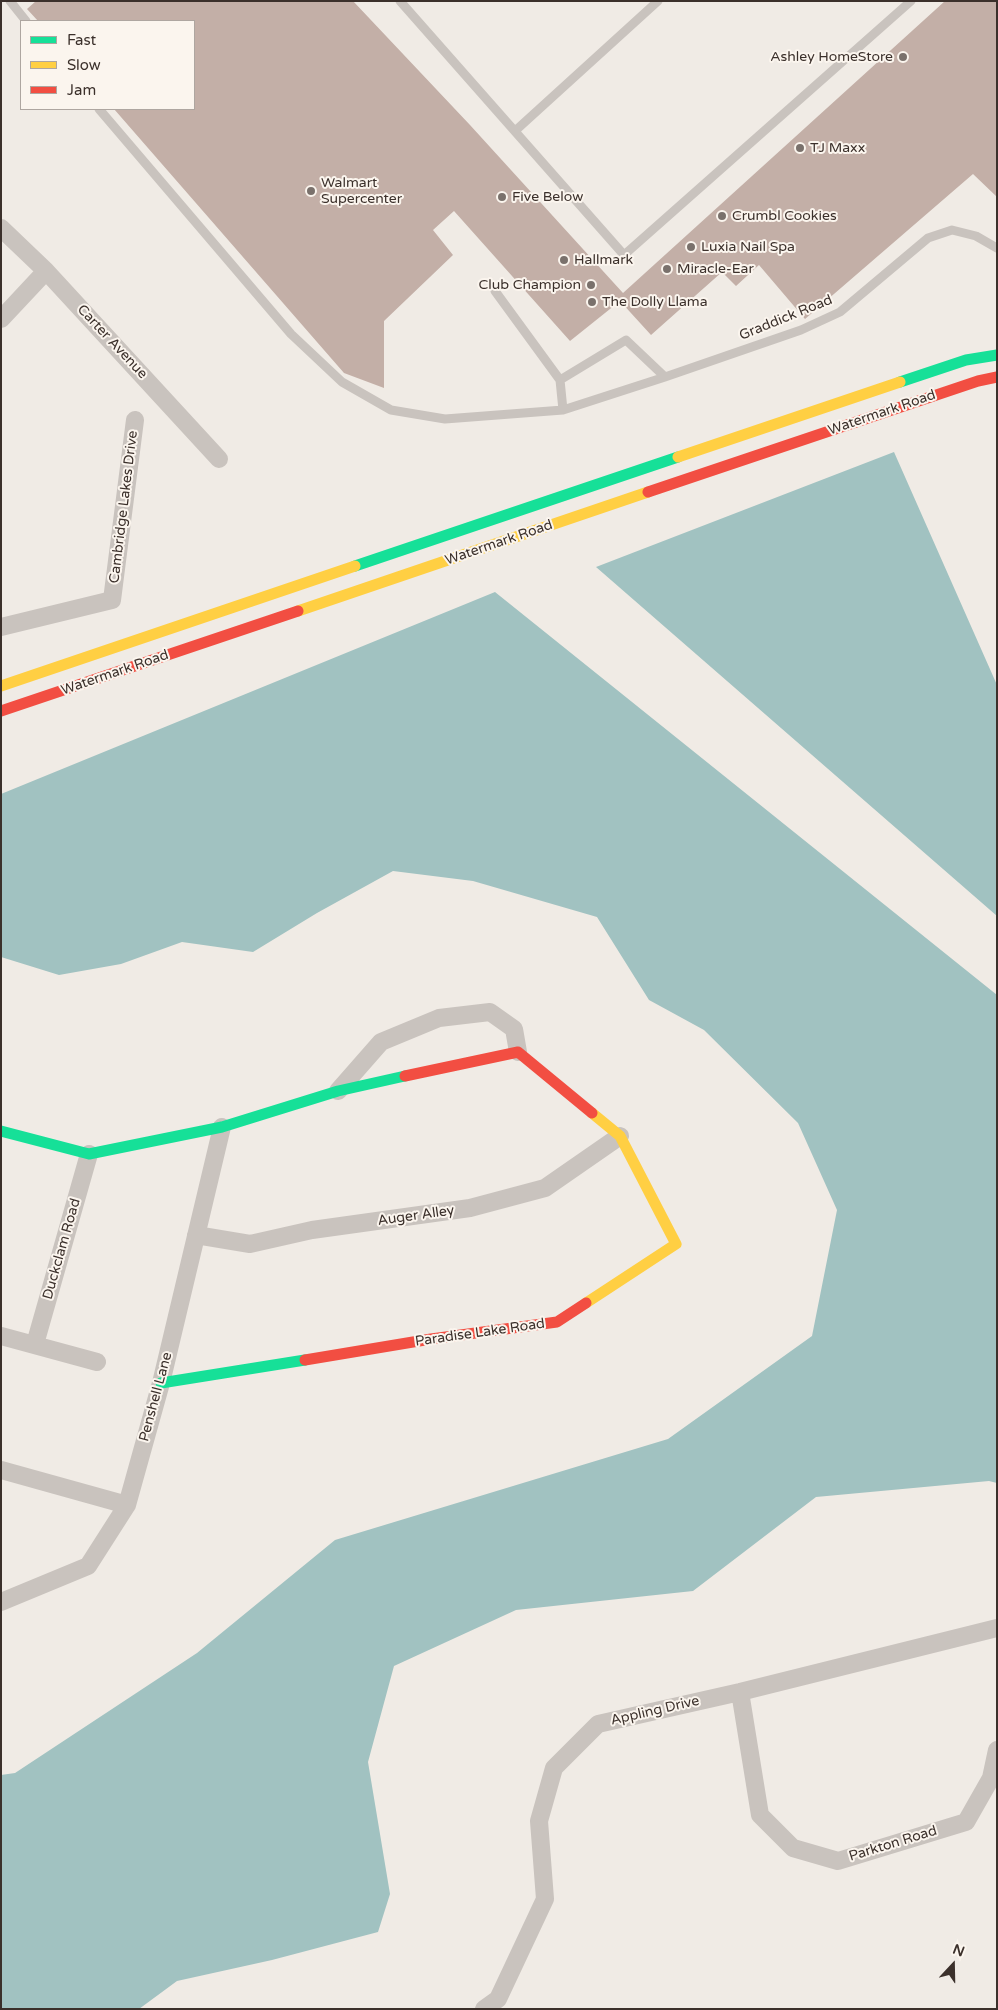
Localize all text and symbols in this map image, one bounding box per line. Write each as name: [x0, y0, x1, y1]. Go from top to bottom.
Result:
legend: [20, 20, 195, 110]
text: Fast: [67, 31, 96, 49]
place label: Ashley HomeStore: [770, 49, 893, 65]
marker: Ashley HomeStore: [897, 51, 909, 63]
text: Slow: [67, 56, 101, 74]
text: Jam: [67, 81, 96, 99]
place label: TJ Maxx: [810, 140, 865, 156]
marker: TJ Maxx: [794, 142, 806, 154]
place label: Walmart Supercenter: [321, 175, 402, 208]
marker: Walmart Supercenter: [305, 185, 317, 197]
place label: Five Below: [512, 189, 583, 205]
marker: Five Below: [496, 191, 508, 203]
place label: Crumbl Cookies: [732, 208, 837, 224]
marker: Crumbl Cookies: [716, 210, 728, 222]
place label: Luxia Nail Spa: [701, 239, 795, 255]
marker: Luxia Nail Spa: [685, 241, 697, 253]
place label: Hallmark: [574, 252, 633, 268]
marker: Hallmark: [558, 254, 570, 266]
place label: Miracle-Ear: [677, 261, 754, 277]
marker: Miracle-Ear: [661, 263, 673, 275]
place label: Club Champion: [478, 277, 581, 293]
marker: Club Champion: [585, 279, 597, 291]
street label: Graddick Road: [737, 292, 835, 344]
place label: The Dolly Llama: [602, 294, 708, 310]
marker: The Dolly Llama: [586, 296, 598, 308]
street label: Carter Avenue: [73, 301, 151, 383]
street label: Watermark Road: [826, 387, 938, 439]
street label: Cambridge Lakes Drive: [106, 430, 142, 584]
street label: Watermark Road: [443, 517, 555, 569]
street label: Watermark Road: [59, 647, 171, 699]
street label: Duckclam Road: [40, 1197, 84, 1301]
street label: Auger Alley: [377, 1202, 455, 1230]
street label: Paradise Lake Road: [414, 1316, 546, 1350]
street label: Penshell Lane: [136, 1350, 176, 1444]
street label: Appling Drive: [609, 1693, 701, 1729]
street label: Parkton Road: [847, 1823, 939, 1865]
north arrow: [928, 1940, 978, 1990]
text: N: [950, 1941, 967, 1960]

